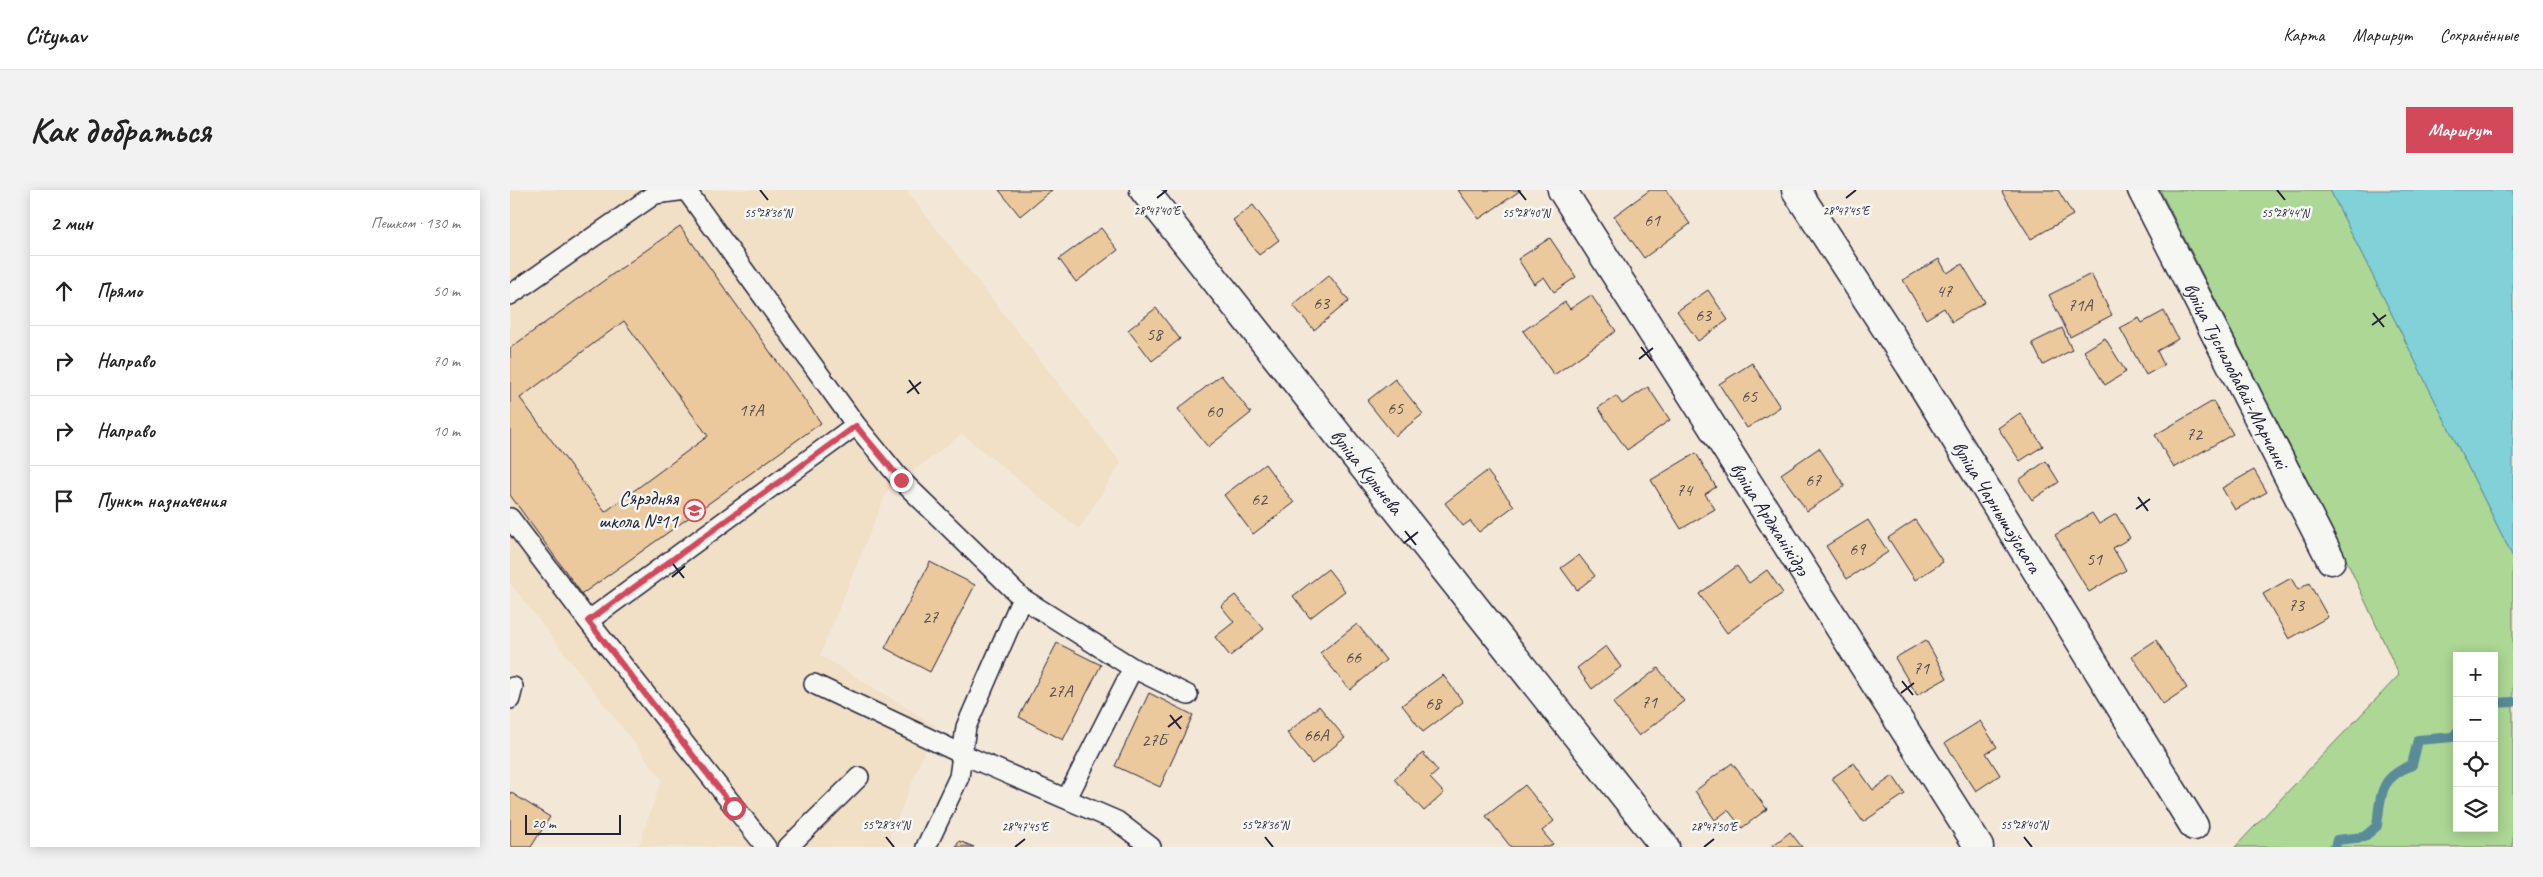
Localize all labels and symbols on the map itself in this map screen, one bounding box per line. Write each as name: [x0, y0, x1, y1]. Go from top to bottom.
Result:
text: 28°47'40"E: [1134, 203, 1182, 219]
text: 28°47'45"E: [1823, 203, 1871, 219]
text: 55°28'36"N: [744, 205, 793, 221]
text: 55°28'40"N: [1502, 205, 1551, 221]
text: 55°28'44"N: [2261, 205, 2310, 221]
house number: 61: [1644, 209, 1661, 231]
street label: вуліца Тусналобавай-Марчанкі: [2178, 278, 2295, 475]
house number: 47: [1936, 280, 1953, 302]
house number: 63: [1313, 292, 1331, 314]
house number: 71А: [2067, 294, 2094, 316]
house number: 63: [1695, 304, 1713, 326]
house number: 58: [1146, 323, 1164, 345]
house number: 65: [1741, 385, 1758, 407]
house number: 65: [1387, 397, 1404, 419]
house number: 17А: [738, 399, 765, 421]
house number: 60: [1206, 400, 1224, 422]
house number: 72: [2186, 423, 2204, 445]
street label: вуліца Кульнева: [1325, 424, 1409, 520]
street label: вуліца Чарнышэўскага: [1947, 436, 2048, 579]
street label: вуліца Арджанікідзэ: [1725, 457, 1816, 582]
route end: [890, 469, 913, 492]
house number: 67: [1805, 469, 1822, 491]
house number: 74: [1676, 479, 1694, 501]
place label: Сярэдняя школа №11: [598, 486, 680, 534]
house number: 62: [1251, 488, 1269, 510]
school or university icon: Сярэдняя школа №11: [682, 498, 706, 522]
house number: 69: [1849, 538, 1867, 560]
house number: 51: [2086, 548, 2103, 570]
house number: 73: [2288, 594, 2306, 616]
house number: 27: [922, 606, 939, 628]
house number: 66: [1345, 646, 1362, 668]
house number: 71: [1913, 657, 1930, 679]
house number: 27А: [1047, 680, 1074, 702]
house number: 71: [1641, 691, 1658, 713]
house number: 68: [1425, 692, 1443, 714]
house number: 66А: [1303, 724, 1330, 746]
house number: 27Б: [1141, 729, 1170, 751]
route start: [723, 797, 746, 820]
scale bar: [525, 812, 621, 835]
text: 55°28'34"N: [862, 817, 911, 833]
text: 55°28'36"N: [1241, 817, 1290, 833]
text: 55°28'40"N: [2000, 817, 2049, 833]
text: 28°47'45"E: [1002, 819, 1050, 835]
text: 28°47'50"E: [1691, 819, 1739, 835]

